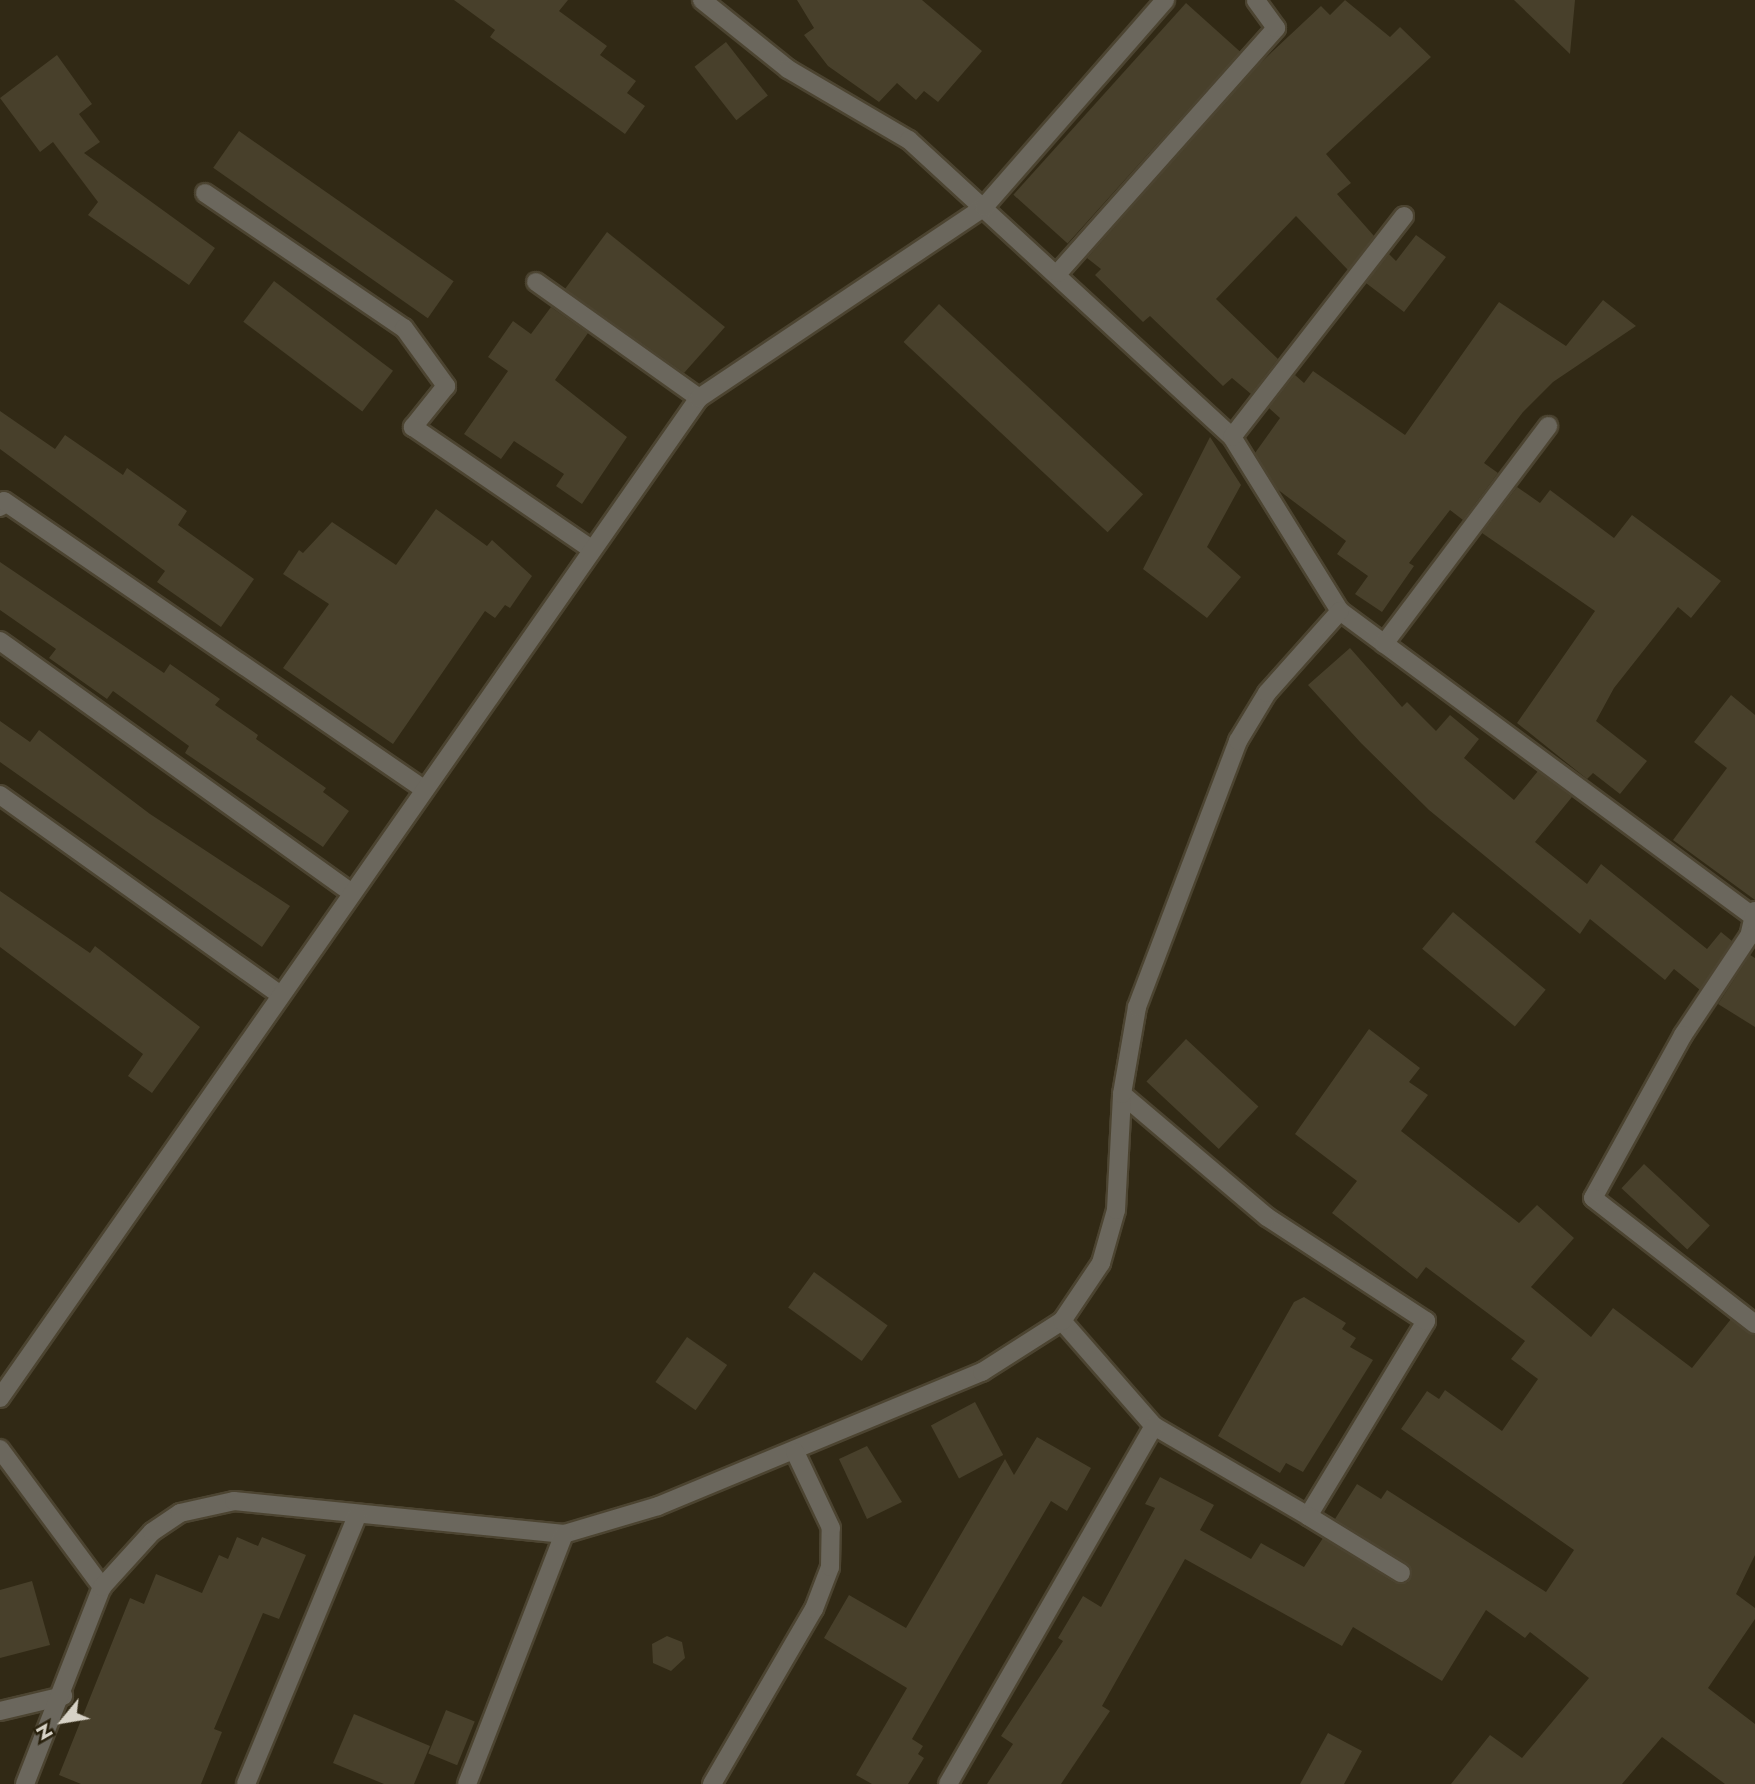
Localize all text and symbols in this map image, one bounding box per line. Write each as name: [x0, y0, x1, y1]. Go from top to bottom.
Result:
north arrow: [28, 1686, 98, 1756]
text: N: [29, 1718, 60, 1745]

